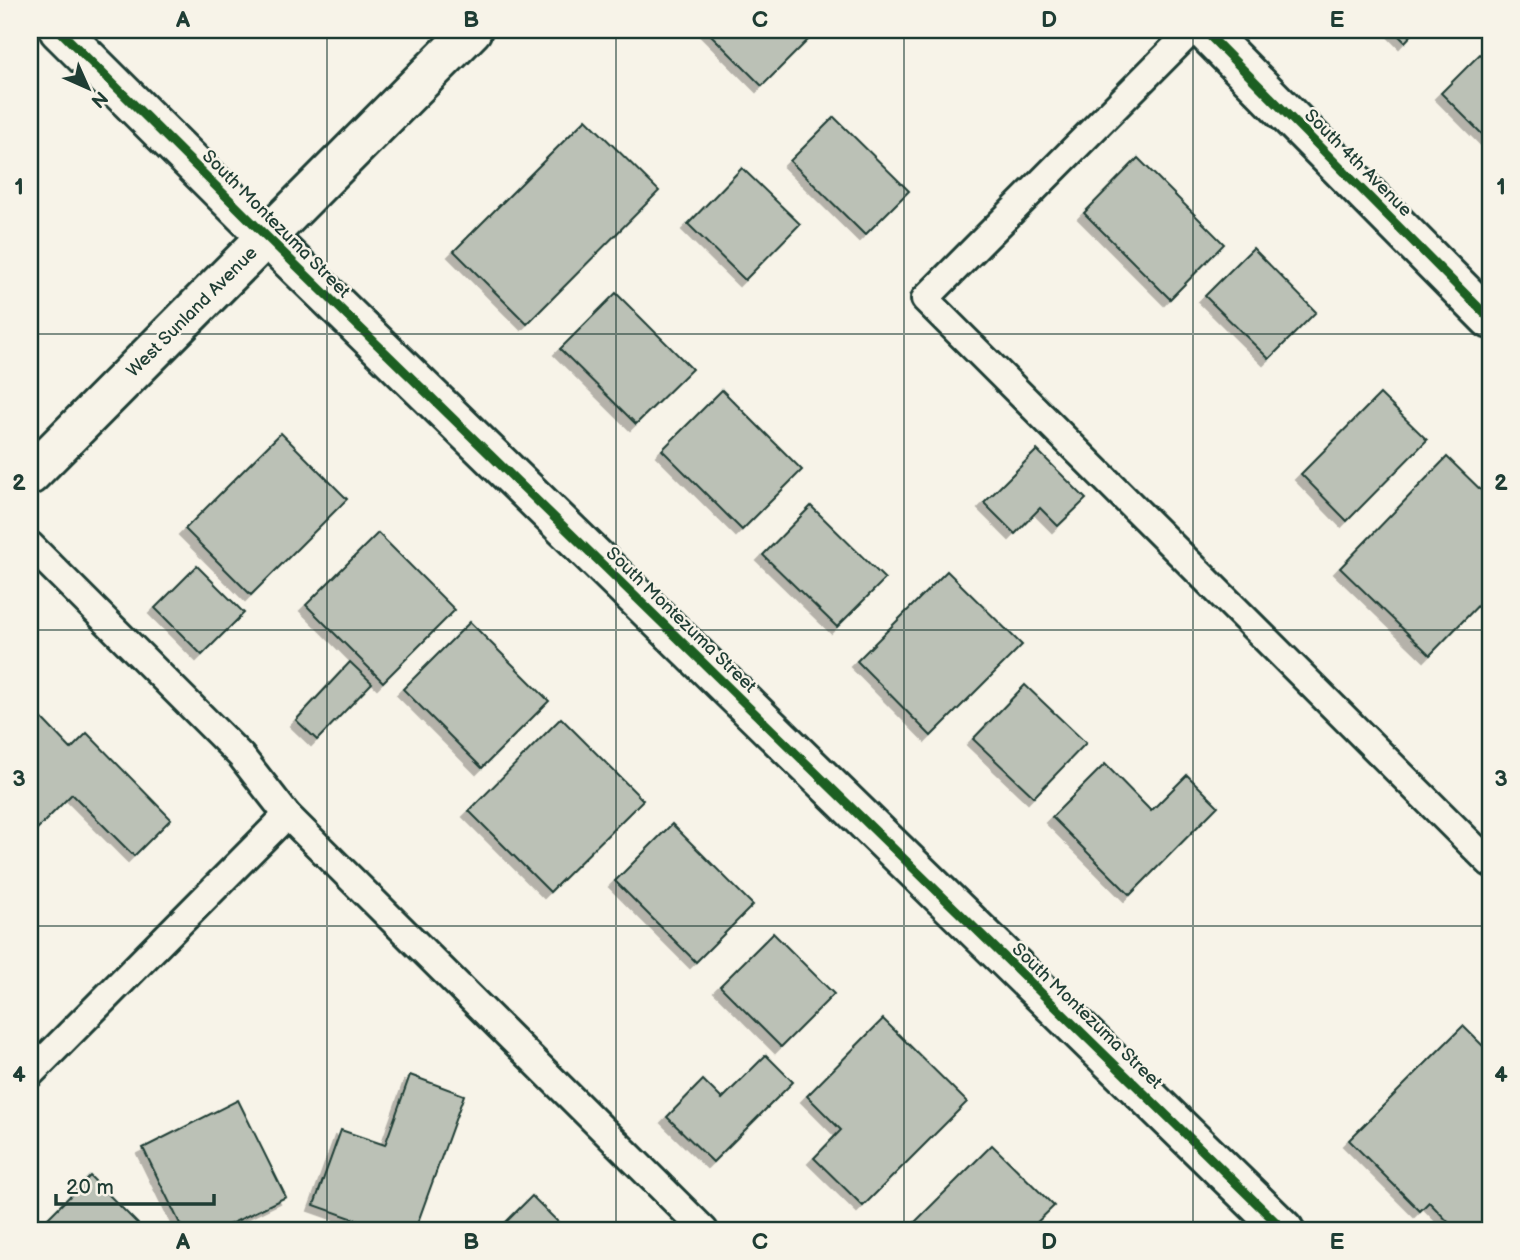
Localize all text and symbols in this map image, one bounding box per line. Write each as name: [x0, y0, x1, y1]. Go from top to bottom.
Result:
text: A: [175, 6, 191, 34]
text: B: [463, 6, 479, 34]
text: C: [752, 6, 768, 34]
text: D: [1041, 6, 1057, 34]
text: E: [1330, 6, 1345, 34]
north arrow: [52, 52, 122, 122]
text: N: [86, 86, 112, 112]
street label: South 4th Avenue: [1300, 105, 1416, 221]
street label: South Montezuma Street: [198, 146, 355, 303]
text: 1: [14, 173, 24, 201]
text: 1: [1496, 173, 1506, 201]
street label: West Sunland Avenue: [122, 242, 262, 382]
text: 2: [12, 469, 26, 497]
text: 2: [1494, 469, 1508, 497]
street label: South Montezuma Street: [602, 543, 761, 698]
text: 3: [12, 765, 26, 793]
text: 3: [1494, 765, 1508, 793]
street label: South Montezuma Street: [1008, 939, 1167, 1094]
text: 4: [12, 1061, 26, 1089]
text: 4: [1494, 1061, 1508, 1089]
scale bar: [56, 1162, 214, 1206]
text: 20 m: [66, 1175, 114, 1200]
text: A: [175, 1228, 191, 1256]
text: B: [463, 1228, 479, 1256]
text: C: [752, 1228, 768, 1256]
text: D: [1041, 1228, 1057, 1256]
text: E: [1330, 1228, 1345, 1256]

